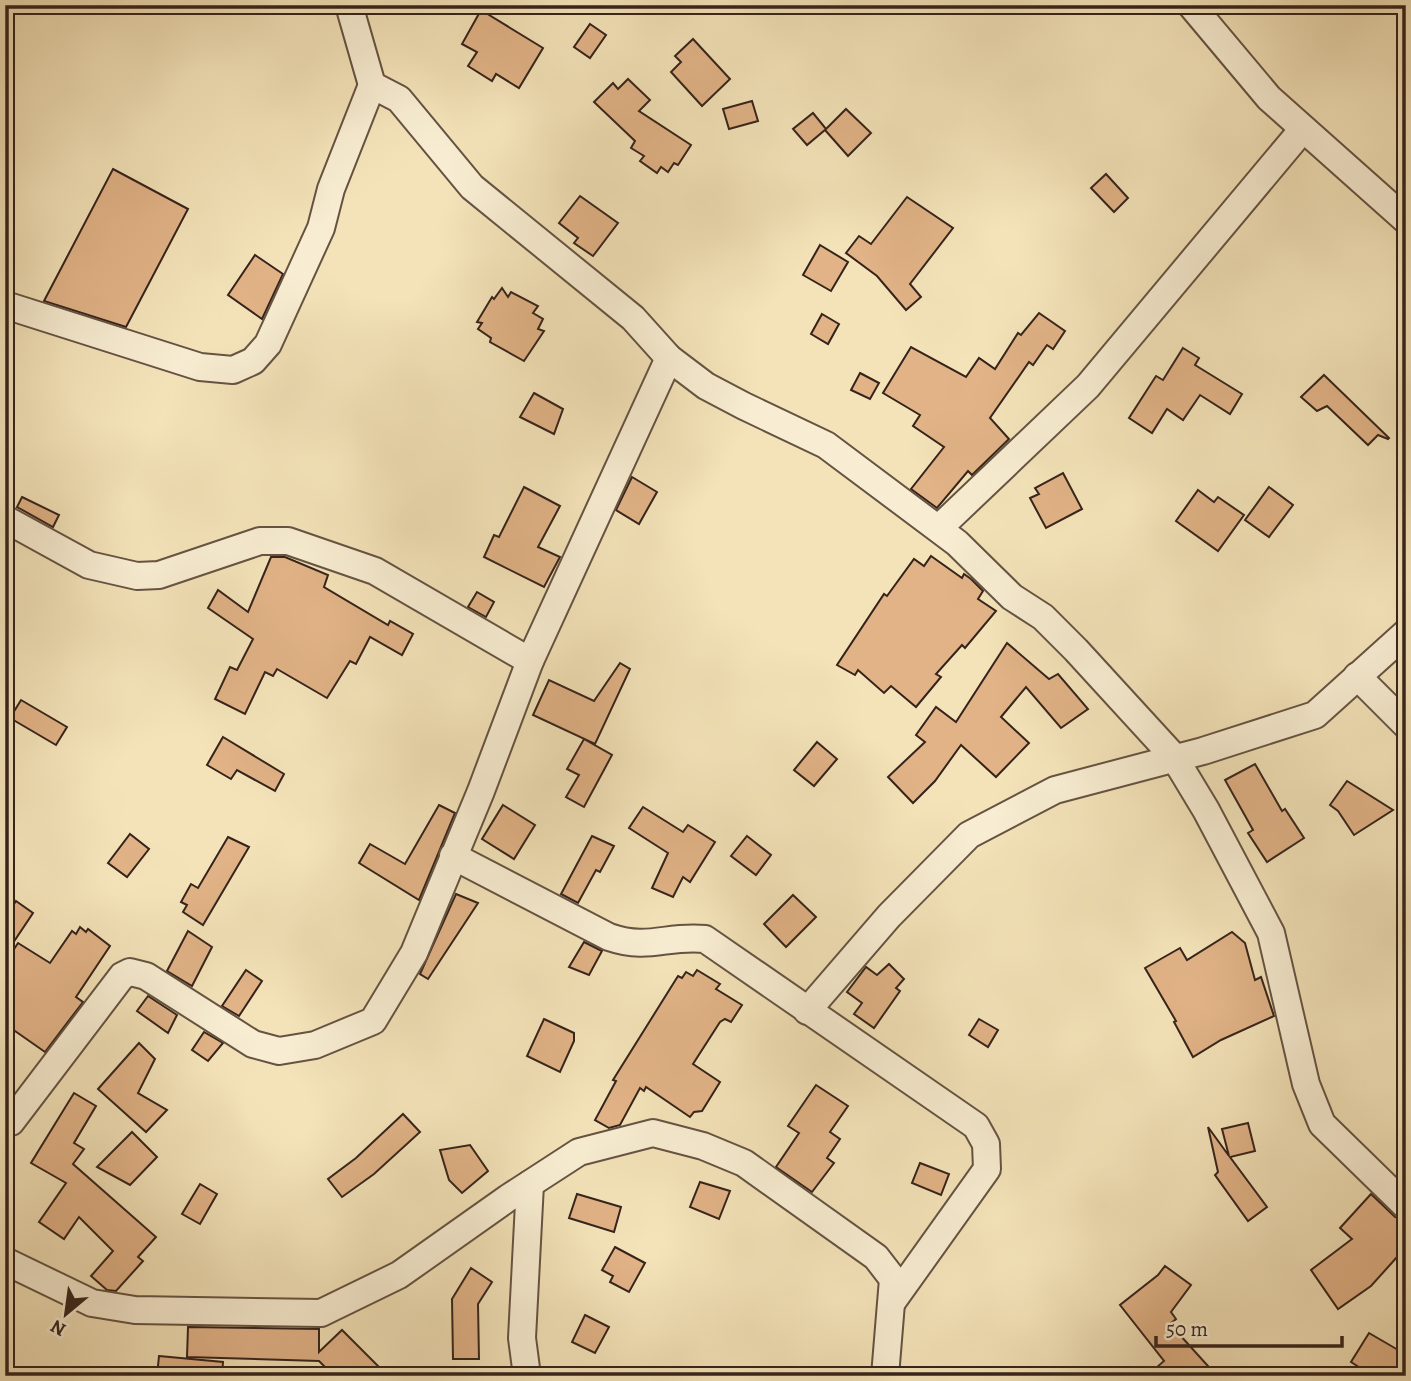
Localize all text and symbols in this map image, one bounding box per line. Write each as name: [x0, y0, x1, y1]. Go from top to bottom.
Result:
north arrow: [32, 1280, 102, 1350]
scale bar: [1156, 1304, 1341, 1348]
text: N: [46, 1313, 71, 1343]
text: 50 m: [1166, 1315, 1208, 1343]

